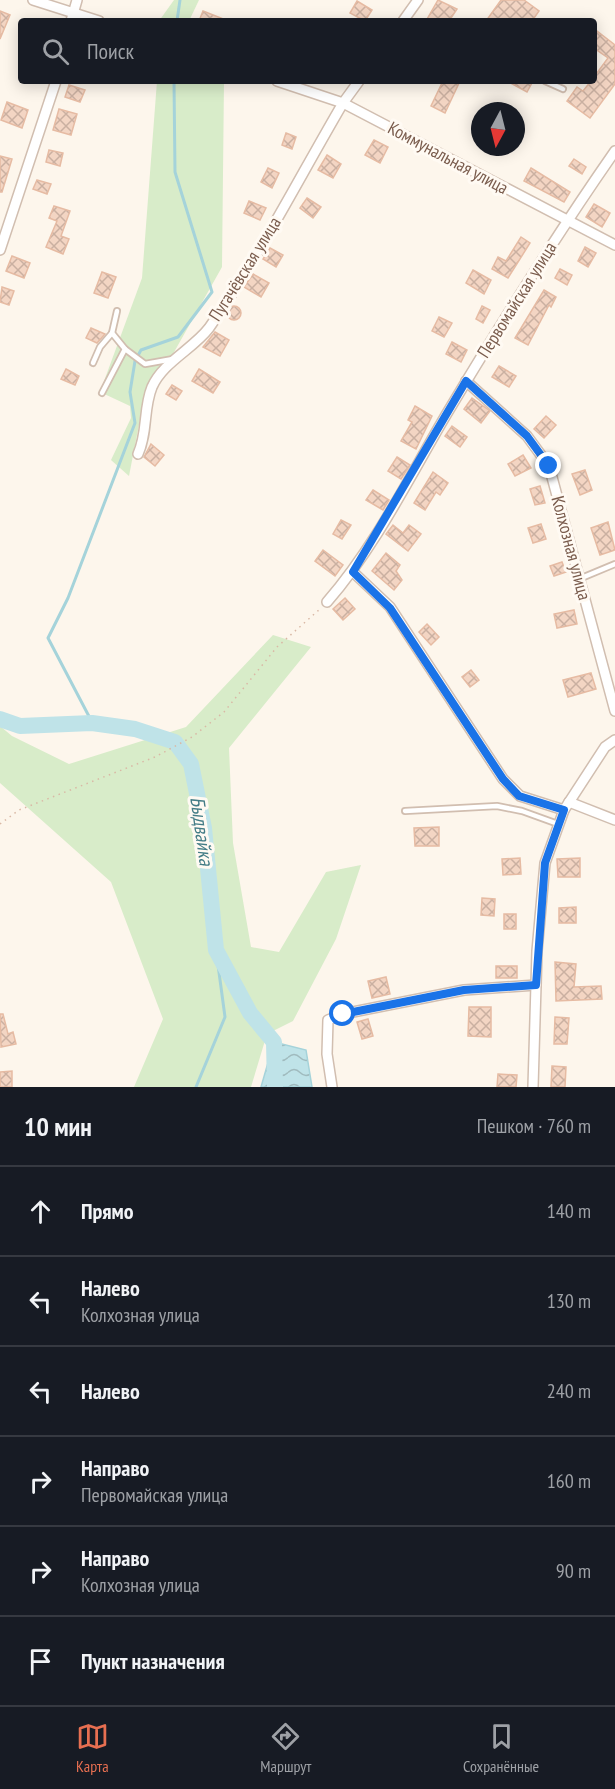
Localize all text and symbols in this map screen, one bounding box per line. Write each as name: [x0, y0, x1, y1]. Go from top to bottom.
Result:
search box: [18, 18, 597, 84]
icon: search: [39, 35, 72, 68]
text: Поиск: [87, 37, 134, 65]
north arrow: [471, 102, 525, 156]
street label: Коммунальная улица: [384, 116, 512, 199]
street label: Пугачёвская улица: [203, 212, 286, 325]
street label: Первомайская улица: [472, 237, 561, 362]
route end: [535, 452, 561, 478]
street label: Колхозная улица: [547, 493, 596, 603]
water label: Быдвайка: [184, 795, 220, 868]
route start: [329, 1000, 355, 1026]
text: 10 мин: [24, 1110, 92, 1143]
text: Пешком · 760 m: [477, 1113, 591, 1139]
icon: ahead: [24, 1195, 57, 1228]
text: Прямо: [81, 1197, 134, 1225]
text: 140 m: [547, 1198, 591, 1224]
text: Налево: [81, 1274, 140, 1302]
icon: left: [24, 1285, 57, 1318]
text: 130 m: [547, 1288, 591, 1314]
text: Колхозная улица: [81, 1302, 200, 1328]
icon: left: [24, 1375, 57, 1408]
text: Налево: [81, 1377, 140, 1405]
text: 240 m: [547, 1378, 591, 1404]
text: Направо: [81, 1454, 149, 1482]
icon: right: [24, 1465, 57, 1498]
text: 160 m: [547, 1468, 591, 1494]
text: Первомайская улица: [81, 1482, 228, 1508]
text: Направо: [81, 1544, 149, 1572]
icon: right: [24, 1555, 57, 1588]
text: 90 m: [556, 1558, 591, 1584]
text: Колхозная улица: [81, 1572, 200, 1598]
icon: arrive: [24, 1645, 57, 1678]
text: Пункт назначения: [81, 1647, 225, 1675]
tab: Карта: [76, 1720, 109, 1776]
tab: Маршрут: [260, 1720, 311, 1776]
tab: Сохранённые: [463, 1720, 539, 1776]

